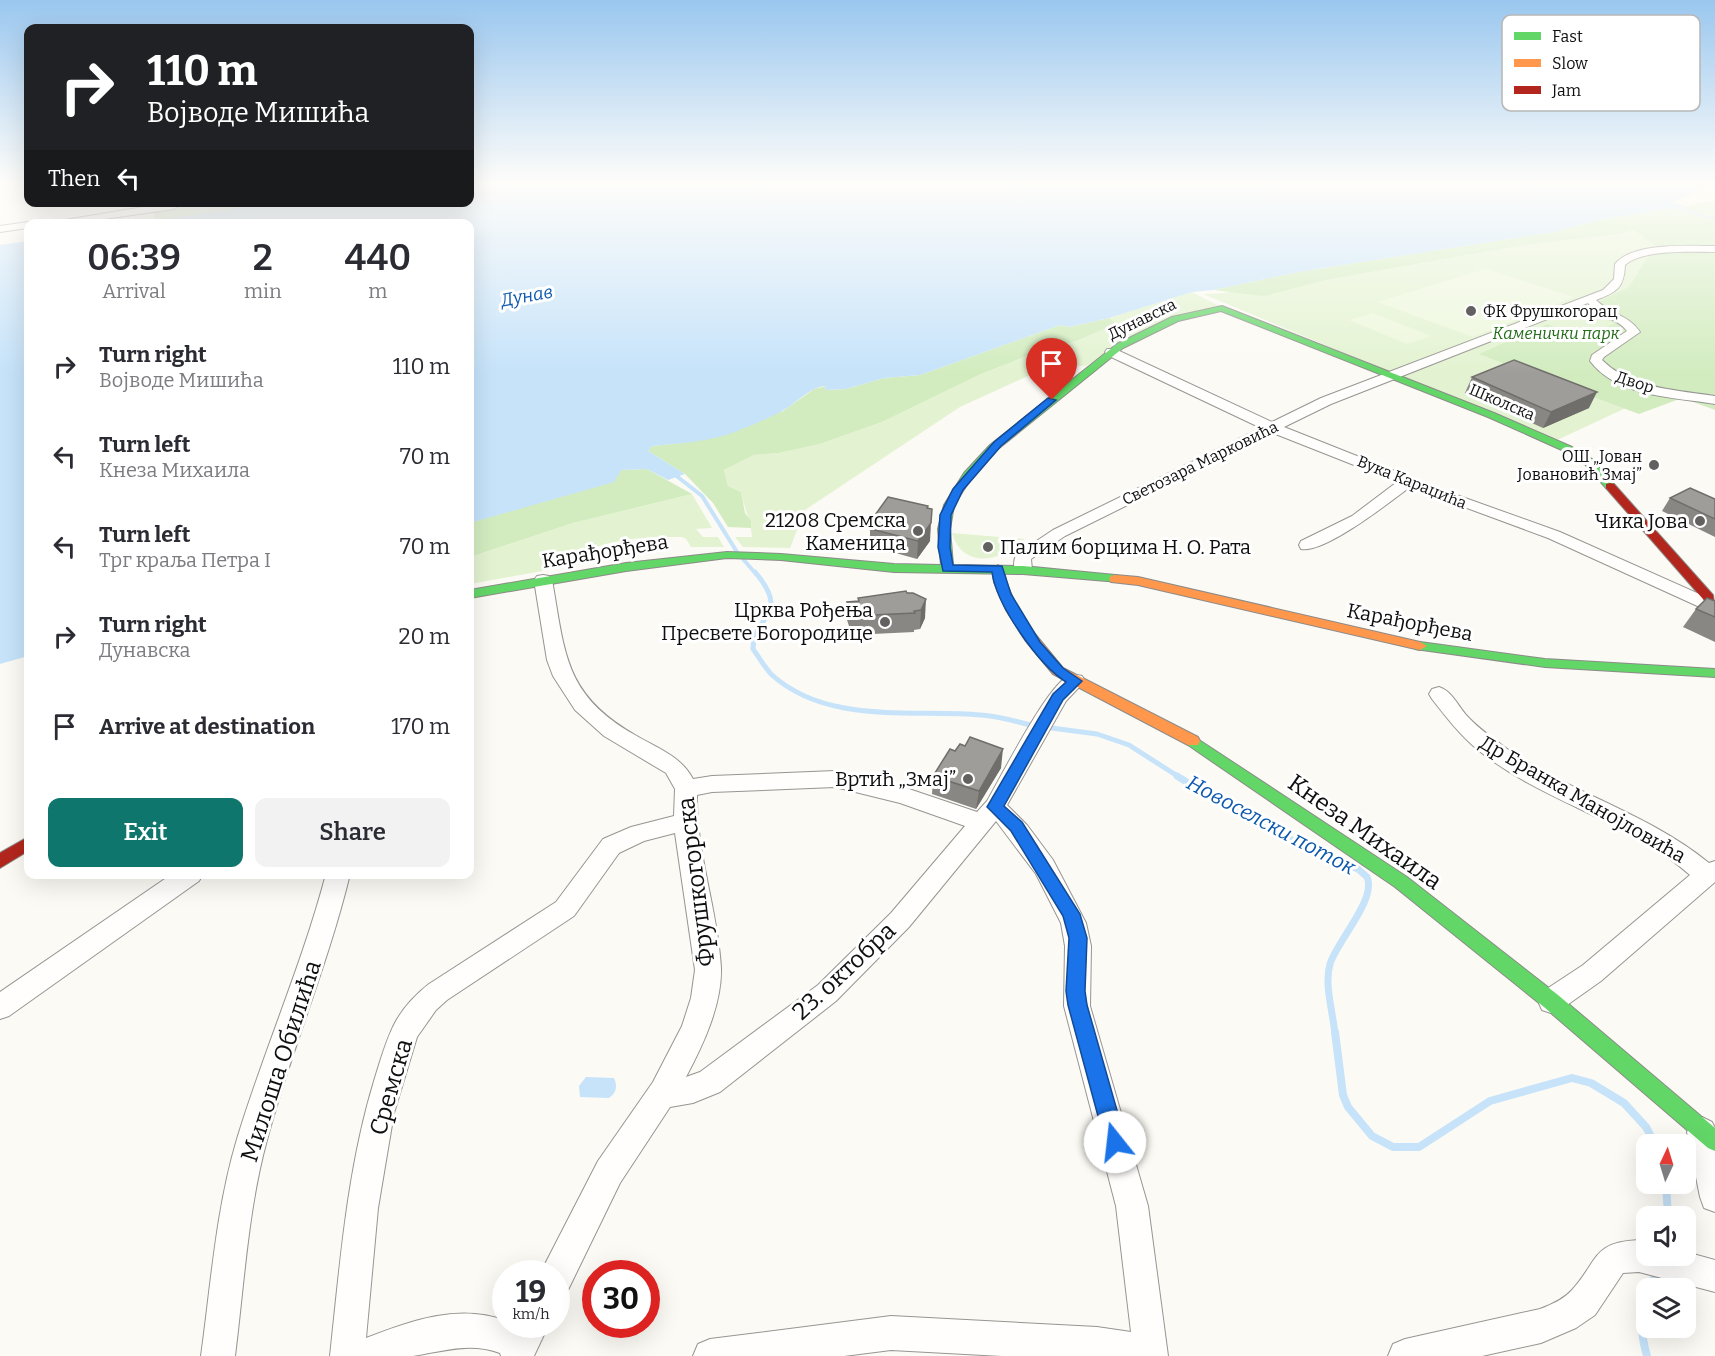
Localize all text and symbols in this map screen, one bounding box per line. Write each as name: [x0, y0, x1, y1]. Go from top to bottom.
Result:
legend: [1502, 15, 1700, 111]
text: Fast: [1552, 27, 1583, 46]
text: 110 m: [147, 46, 258, 96]
icon: right: [48, 48, 126, 126]
text: Slow: [1552, 54, 1588, 73]
text: Jam: [1551, 81, 1581, 100]
text: Војводе Мишића: [147, 97, 369, 129]
icon: left: [112, 162, 145, 195]
text: Then: [48, 165, 100, 192]
text: 06:39: [87, 236, 181, 280]
text: 2: [253, 236, 273, 280]
text: 440: [345, 236, 411, 280]
text: Arrival: [102, 279, 166, 303]
text: min: [244, 279, 282, 303]
text: m: [368, 279, 387, 303]
water label: Дунав: [497, 281, 555, 312]
street label: Дунавска: [1105, 294, 1179, 344]
place label: ФК Фрушкогорац: [1483, 302, 1618, 321]
marker: ФК Фрушкогорац: [1464, 304, 1478, 318]
park label: Каменички парк: [1493, 324, 1621, 343]
pin: [1026, 338, 1077, 400]
text: Turn right: [99, 341, 207, 368]
icon: arrive: [1035, 347, 1068, 380]
icon: right: [48, 350, 81, 383]
text: 110 m: [393, 353, 450, 380]
street label: Двор: [1614, 367, 1656, 397]
text: Војводе Мишића: [99, 368, 264, 392]
street label: Школска: [1466, 380, 1538, 424]
street label: Светозара Марковића: [1119, 417, 1281, 509]
text: Turn left: [99, 431, 191, 458]
icon: left: [48, 440, 81, 473]
text: 70 m: [400, 443, 450, 470]
place label: ОШ „Јован Јовановић Змај”: [1516, 447, 1642, 484]
street label: Вука Караџића: [1354, 451, 1470, 513]
text: Кнеза Михаила: [99, 458, 250, 482]
marker: ОШ „Јован Јовановић Змај”: [1647, 458, 1661, 472]
place label: 21208 Сремска Каменица: [765, 508, 906, 555]
place label: Чика Јова: [1595, 509, 1688, 533]
marker: Чика Јова: [1693, 514, 1707, 528]
text: Turn left: [99, 521, 191, 548]
marker: 21208 Сремска Каменица: [911, 524, 925, 538]
street label: Карађорђева: [540, 529, 670, 573]
icon: left: [48, 530, 81, 563]
text: 70 m: [400, 533, 450, 560]
place label: Палим борцима Н. О. Рата: [1000, 535, 1251, 559]
marker: Палим борцима Н. О. Рата: [981, 540, 995, 554]
text: Трг краља Петра I: [99, 548, 271, 572]
place label: Црква Рођења Пресвете Богородице: [661, 598, 873, 645]
street label: Карађорђева: [1345, 598, 1475, 646]
text: Turn right: [99, 611, 207, 638]
marker: Црква Рођења Пресвете Богородице: [878, 615, 892, 629]
icon: right: [48, 620, 81, 653]
text: 20 m: [399, 623, 450, 650]
text: Дунавска: [99, 638, 190, 662]
icon: arrive: [48, 710, 81, 743]
text: Arrive at destination: [99, 713, 315, 740]
text: 170 m: [391, 713, 450, 740]
street label: Др Бранка Манојловића: [1476, 730, 1690, 868]
place label: Вртић „Змај”: [835, 767, 956, 791]
water label: Новоселски поток: [1182, 769, 1360, 881]
street label: Кнеза Михаила: [1283, 769, 1447, 895]
marker: Вртић „Змај”: [961, 772, 975, 786]
street label: Фрушкогорска: [672, 796, 720, 968]
button: Exit: [48, 798, 243, 867]
button: Share: [255, 798, 450, 867]
street label: 23. октобра: [787, 916, 901, 1026]
street label: Милоша Обилића: [235, 957, 327, 1165]
street label: Сремска: [364, 1036, 418, 1138]
position arrow: [1083, 1110, 1147, 1174]
north arrow: [1636, 1134, 1696, 1194]
map controls: [1636, 1134, 1696, 1338]
button: sound: [1636, 1206, 1696, 1266]
speed limit sign: 30: [582, 1260, 660, 1338]
text: 19: [516, 1274, 546, 1310]
button: layers: [1636, 1278, 1696, 1338]
text: km/h: [512, 1305, 550, 1323]

